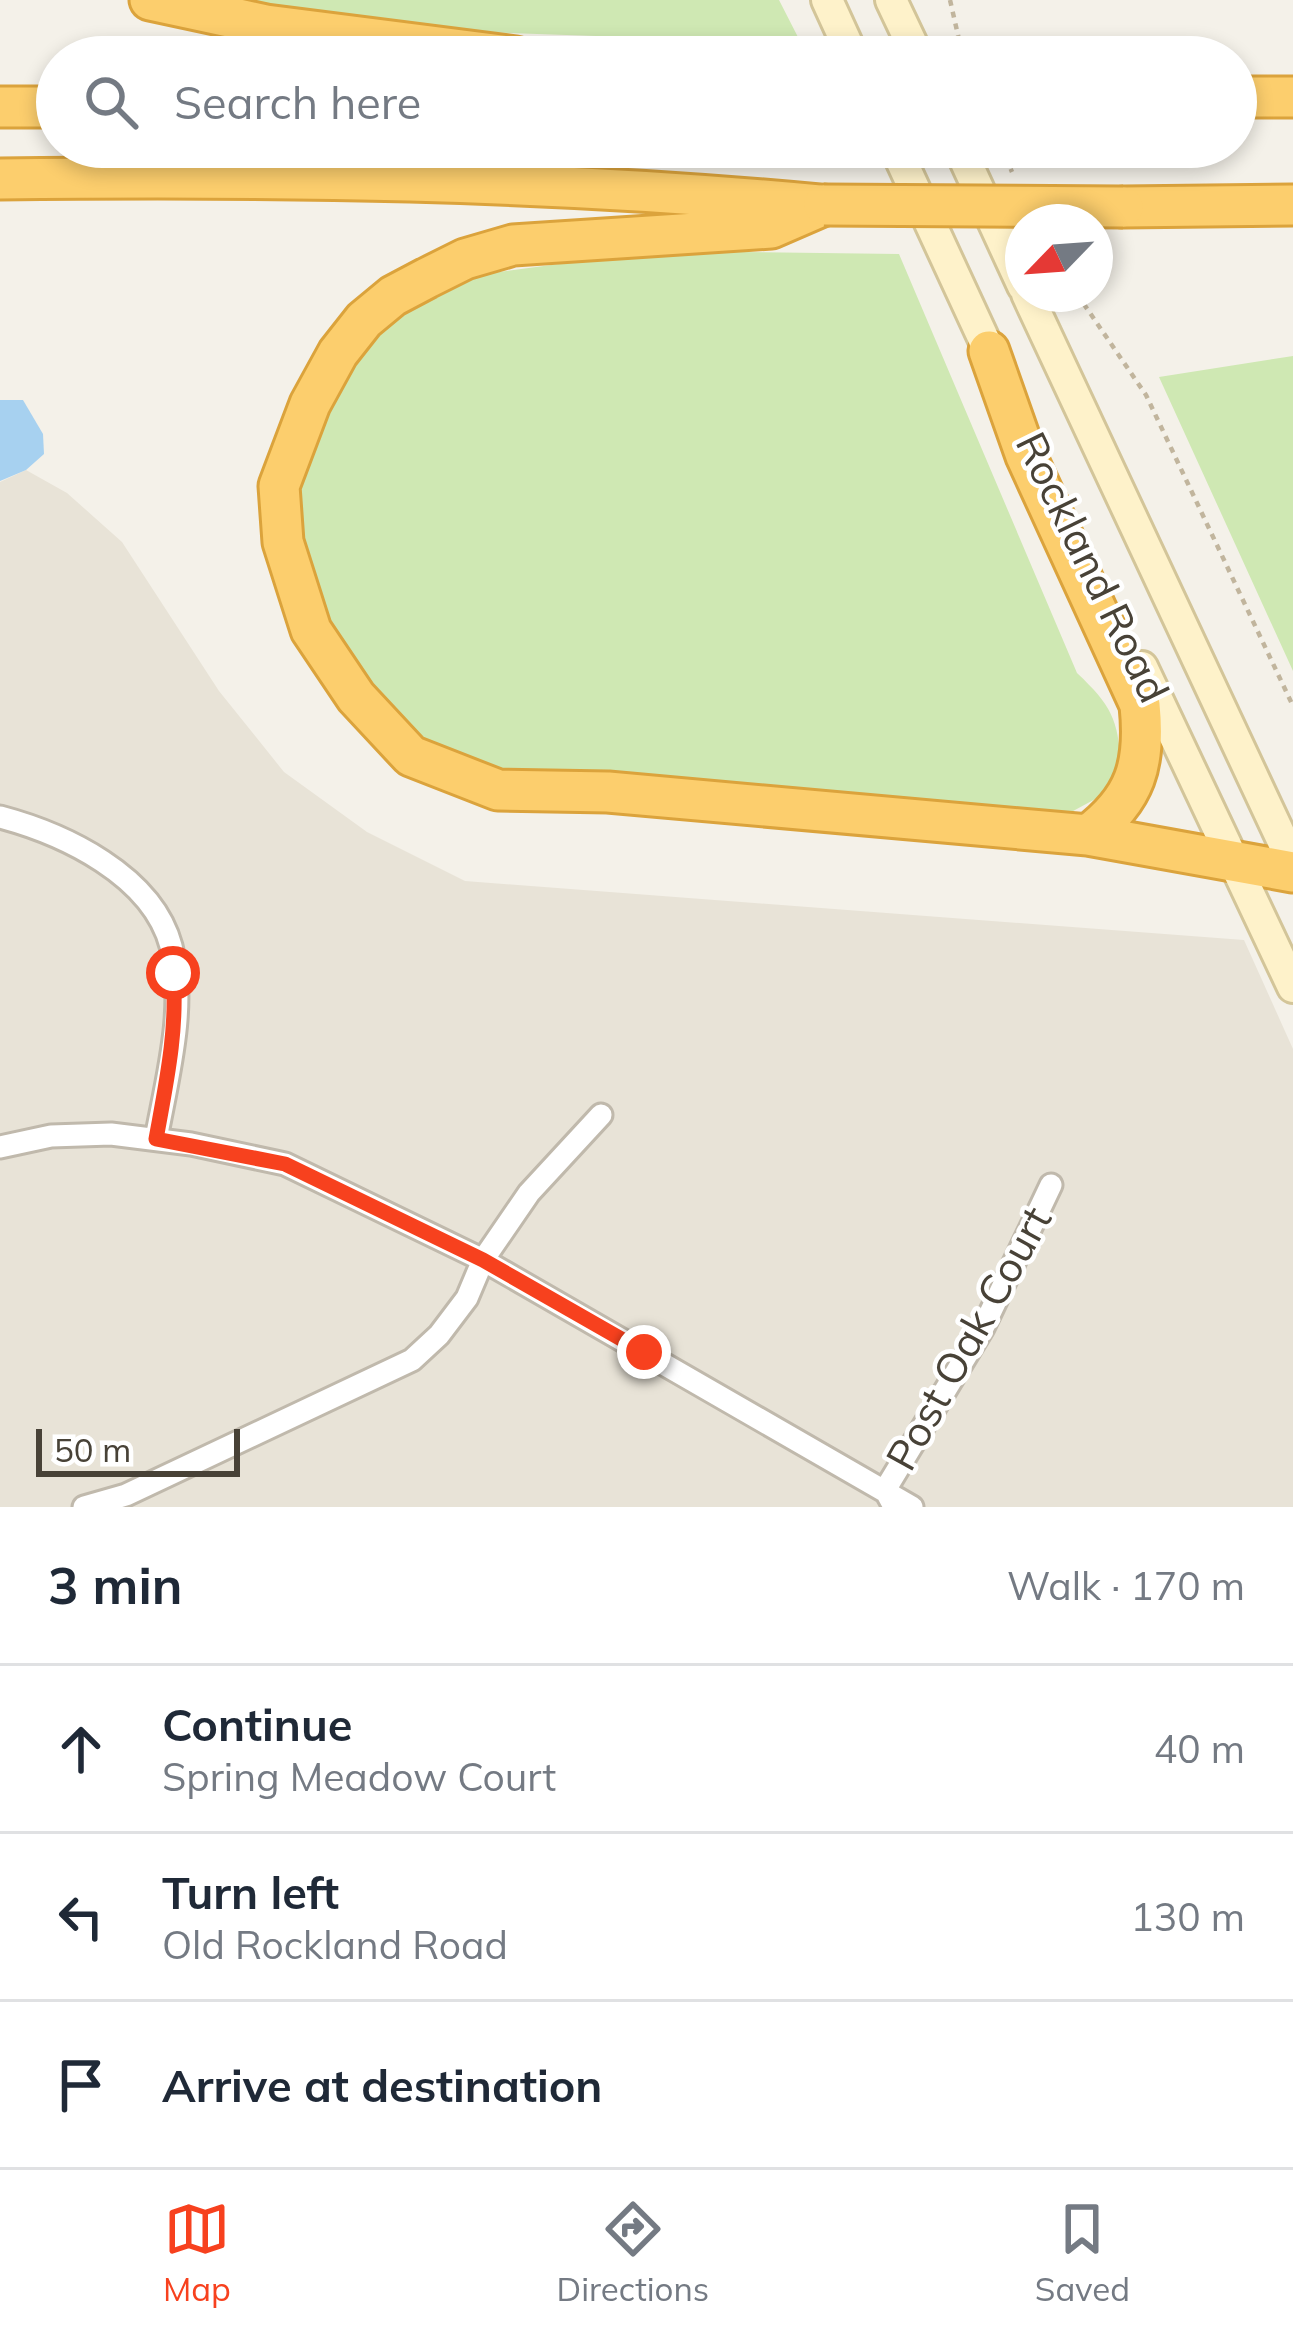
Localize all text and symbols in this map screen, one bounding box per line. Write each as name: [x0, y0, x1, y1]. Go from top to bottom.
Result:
search box: [36, 36, 1257, 168]
icon: search: [78, 69, 144, 135]
text: Search here: [174, 74, 421, 130]
north arrow: [1005, 204, 1113, 312]
street label: Rockland Road: [1005, 423, 1181, 711]
route start: [146, 946, 200, 1000]
street label: Post Oak Court: [874, 1197, 1062, 1479]
route end: [617, 1325, 671, 1379]
scale bar: [36, 1423, 240, 1476]
text: 50 m: [54, 1429, 131, 1470]
text: 3 min: [48, 1553, 183, 1617]
text: Walk · 170 m: [1007, 1561, 1245, 1610]
text: Continue: [162, 1696, 352, 1752]
icon: ahead: [48, 1716, 114, 1782]
text: 40 m: [1154, 1724, 1245, 1773]
text: Spring Meadow Court: [162, 1752, 556, 1801]
text: Turn left: [162, 1864, 339, 1920]
icon: left: [48, 1884, 114, 1950]
text: 130 m: [1130, 1892, 1245, 1941]
text: Old Rockland Road: [162, 1920, 508, 1969]
icon: arrive: [48, 2052, 114, 2118]
text: Arrive at destination: [162, 2057, 602, 2113]
tab: Map: [163, 2196, 231, 2309]
tab: Directions: [557, 2196, 709, 2309]
tab: Saved: [1035, 2196, 1130, 2309]

